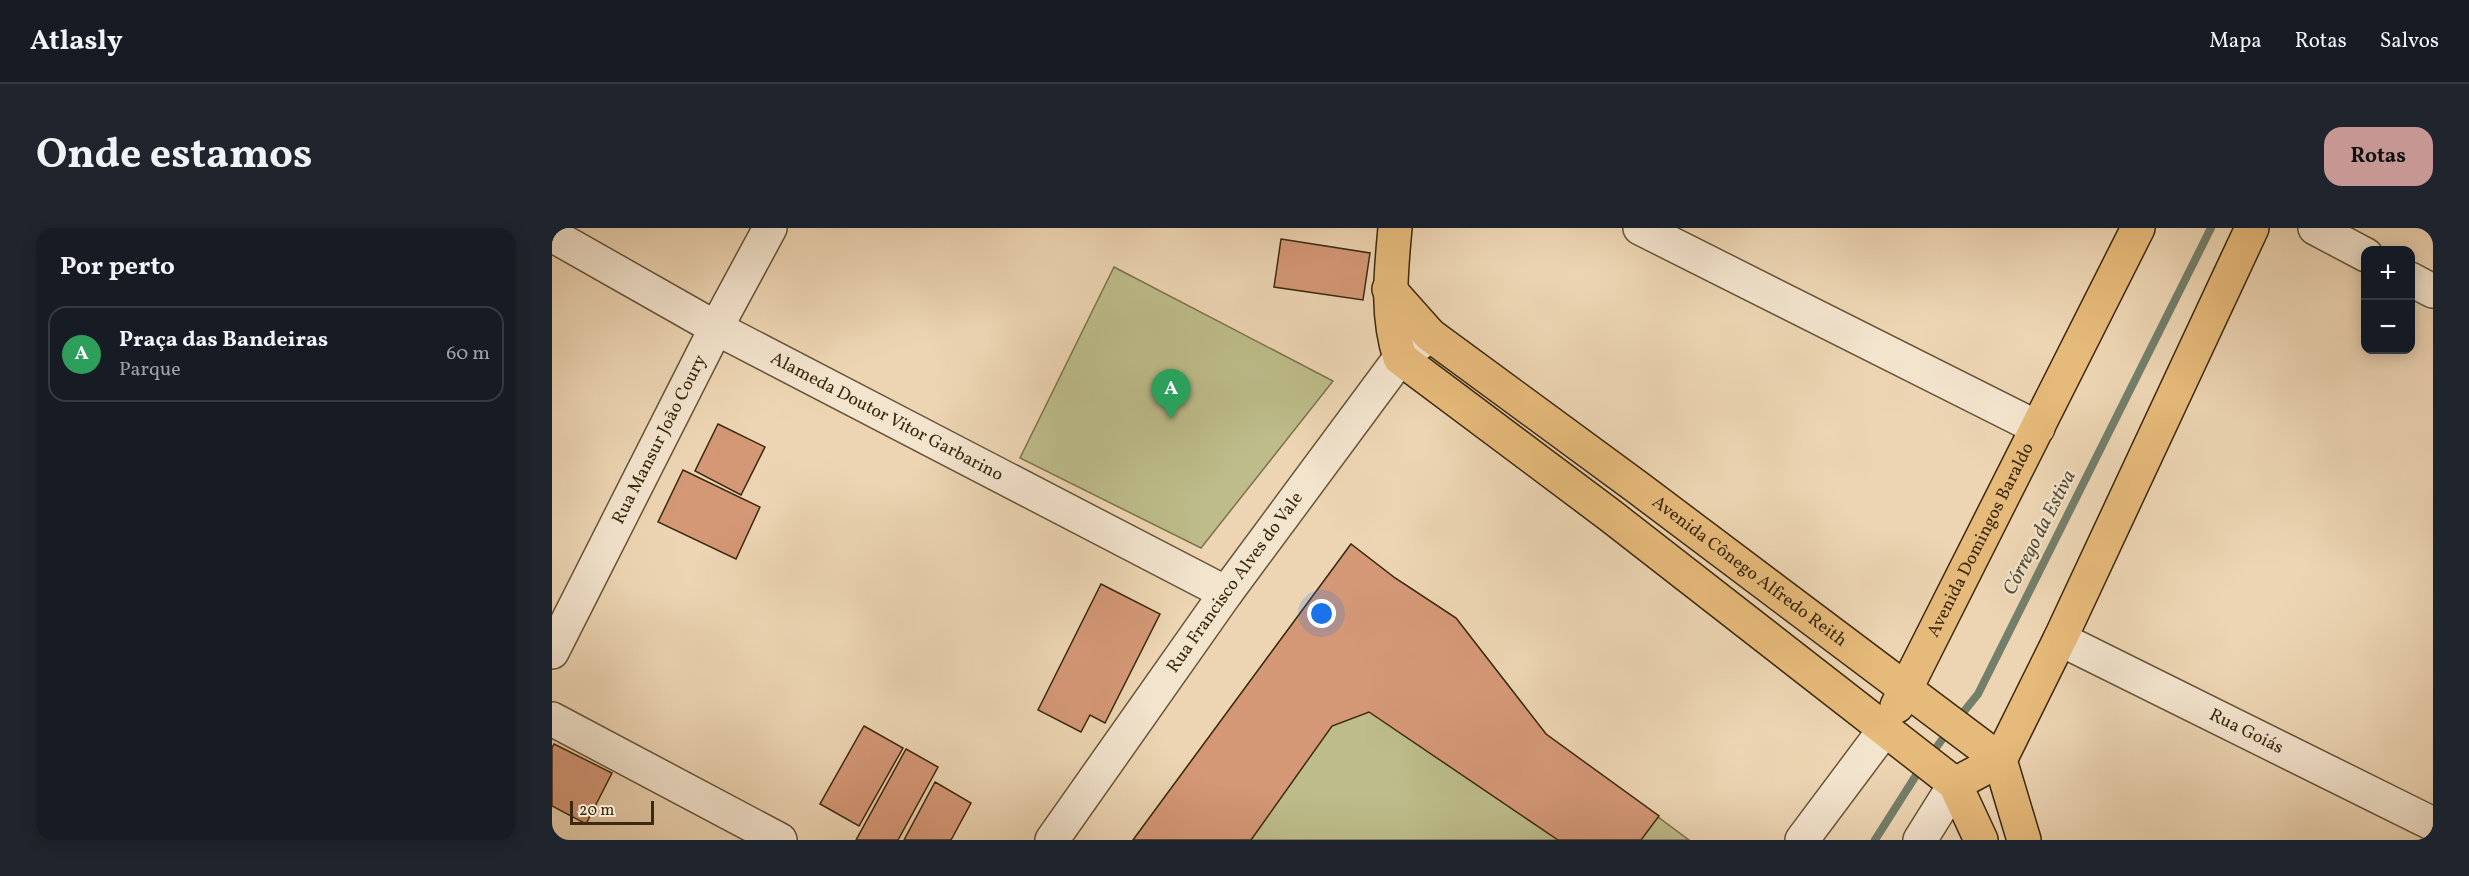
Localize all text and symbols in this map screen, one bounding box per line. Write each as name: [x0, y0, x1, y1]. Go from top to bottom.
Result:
text: Atlasly: [30, 22, 123, 61]
text: Mapa: [2209, 27, 2262, 56]
text: Rotas: [2295, 27, 2347, 56]
text: Salvos: [2380, 27, 2439, 56]
text: Onde estamos: [36, 127, 312, 186]
button: Rotas: [2324, 127, 2433, 186]
map controls: [2361, 246, 2415, 354]
button: +: [2361, 246, 2415, 300]
text: Por perto: [60, 249, 175, 285]
button: −: [2361, 300, 2415, 354]
text: Praça das Bandeiras: [119, 325, 328, 356]
text: A: [74, 340, 89, 368]
text: 60 m: [446, 340, 490, 368]
street label: Alameda Doutor Vitor Garbarino: [766, 346, 1007, 488]
street label: Rua Mansur João Coury: [606, 350, 713, 529]
text: Parque: [119, 356, 181, 384]
pin: A: [1152, 370, 1190, 419]
street label: Avenida Domingos Baraldo: [1921, 438, 2040, 642]
water label: Córrego da Estiva: [1996, 466, 2084, 600]
street label: Rua Francisco Alves do Vale: [1161, 487, 1309, 678]
street label: Avenida Cônego Alfredo Reith: [1647, 490, 1852, 653]
your location: [1307, 599, 1336, 628]
street label: Rua Goiás: [2205, 702, 2288, 760]
scale bar: [570, 798, 654, 826]
text: 20 m: [579, 800, 614, 822]

